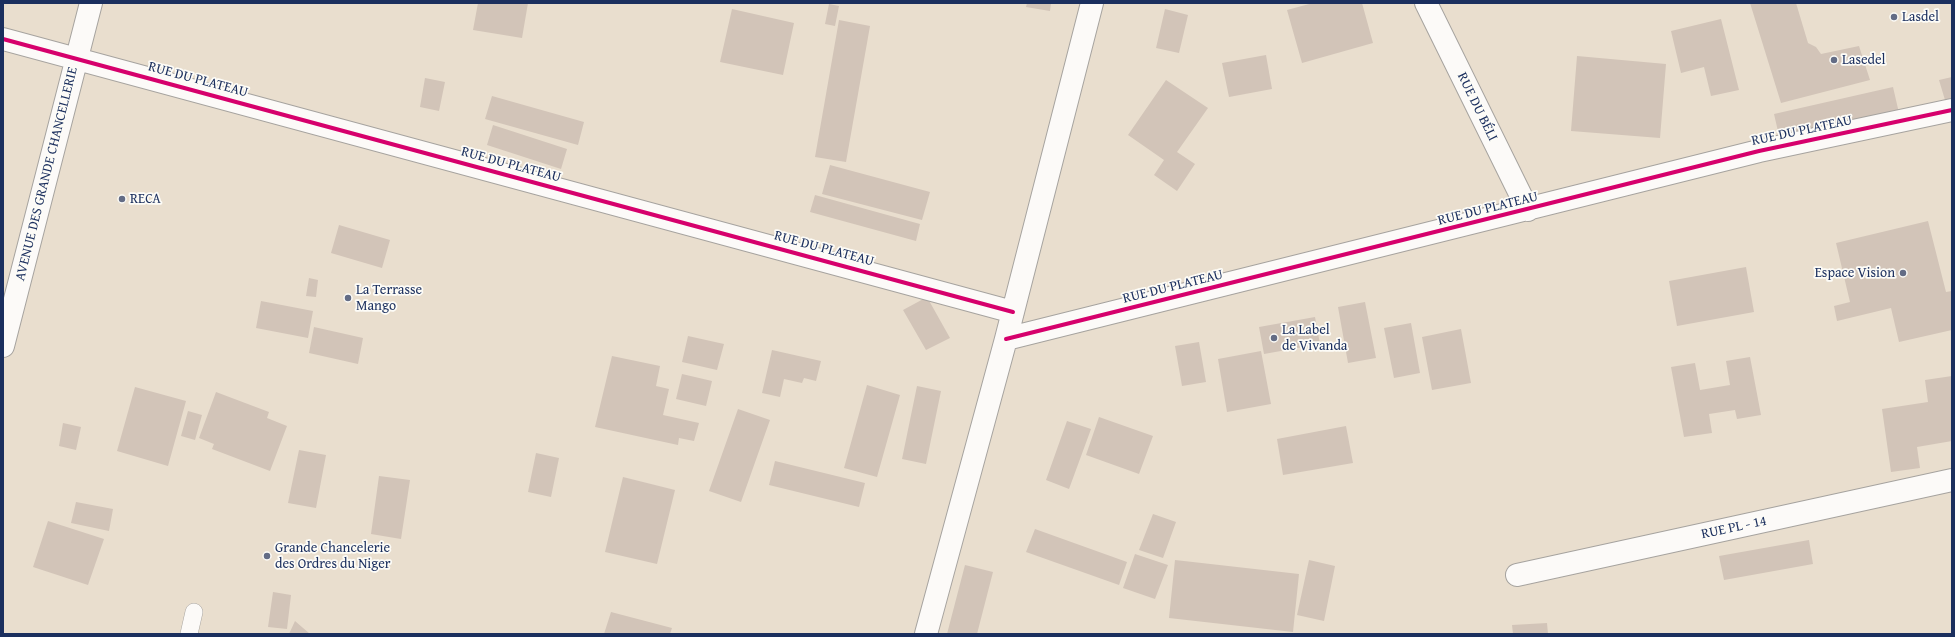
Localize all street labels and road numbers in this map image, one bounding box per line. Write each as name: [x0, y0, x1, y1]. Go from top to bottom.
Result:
street label: RUE DU PLATEAU: [146, 59, 250, 101]
street label: AVENUE DES GRANDE CHANCELLERIE: [12, 65, 82, 283]
street label: RUE DU BÉLI: [1453, 70, 1501, 144]
street label: RUE DU PLATEAU: [1750, 112, 1854, 150]
street label: RUE DU PLATEAU: [459, 144, 563, 186]
street label: RUE DU PLATEAU: [1436, 188, 1540, 230]
street label: RUE DU PLATEAU: [772, 228, 876, 270]
street label: RUE DU PLATEAU: [1121, 266, 1225, 308]
street label: RUE PL - 14: [1700, 513, 1768, 543]

